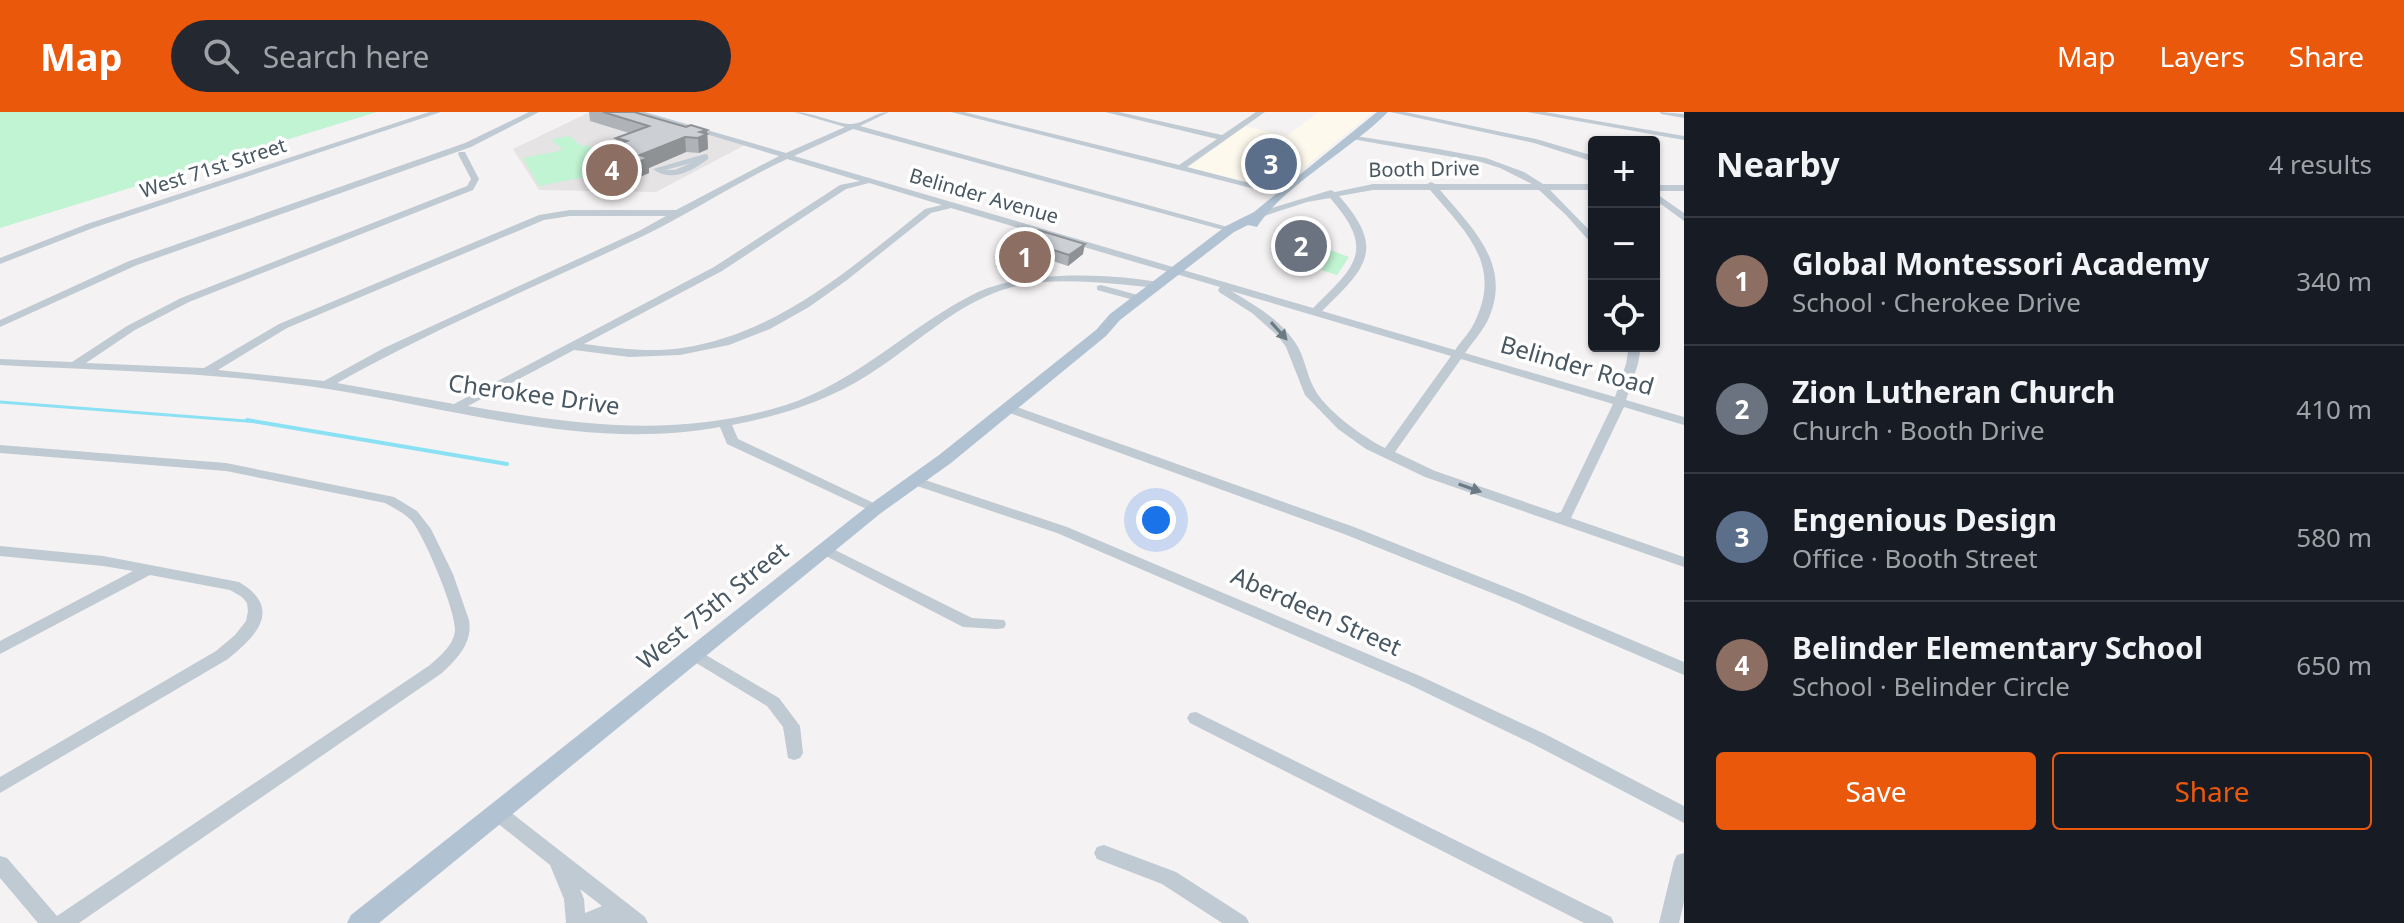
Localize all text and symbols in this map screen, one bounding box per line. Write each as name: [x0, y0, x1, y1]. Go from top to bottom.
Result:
search box: [171, 20, 731, 92]
text: Map: [40, 30, 123, 82]
icon: search: [199, 34, 243, 78]
text: Search here: [263, 36, 430, 77]
text: Map: [2057, 37, 2115, 75]
text: Layers: [2159, 37, 2245, 75]
text: Share: [2289, 37, 2364, 75]
street label: West 71st Street: [136, 131, 289, 204]
pin: 3: [1245, 134, 1297, 194]
map controls: [1588, 136, 1660, 352]
button: +: [1588, 136, 1660, 208]
pin: 4: [586, 140, 638, 200]
text: Nearby: [1716, 141, 1840, 187]
text: 4 results: [2268, 146, 2372, 182]
street label: Booth Drive: [1368, 154, 1480, 183]
street label: Belinder Avenue: [906, 161, 1062, 230]
button: −: [1588, 208, 1660, 280]
pin: 2: [1275, 216, 1327, 276]
pin: 1: [999, 227, 1051, 287]
text: Global Montessori Academy: [1792, 243, 2209, 284]
text: 1: [1735, 263, 1749, 299]
text: 340 m: [2296, 263, 2372, 299]
button: locate: [1588, 280, 1660, 352]
text: School · Cherokee Drive: [1792, 284, 2081, 320]
one-way arrow: [1269, 322, 1287, 341]
street label: Belinder Road: [1497, 327, 1658, 402]
street label: Cherokee Drive: [446, 365, 622, 422]
text: Zion Lutheran Church: [1792, 371, 2115, 412]
text: 2: [1735, 391, 1749, 427]
text: 410 m: [2296, 391, 2372, 427]
text: Church · Booth Drive: [1792, 412, 2045, 448]
one-way arrow: [1459, 483, 1483, 495]
text: Engenious Design: [1792, 499, 2057, 540]
your location: [1136, 500, 1176, 540]
text: 3: [1735, 519, 1749, 555]
text: 580 m: [2296, 519, 2372, 555]
street label: West 75th Street: [629, 533, 795, 676]
text: Office · Booth Street: [1792, 540, 2038, 576]
street label: Aberdeen Street: [1226, 558, 1407, 663]
text: Belinder Elementary School: [1792, 627, 2203, 668]
text: 4: [1735, 647, 1749, 683]
text: 650 m: [2296, 647, 2372, 683]
text: School · Belinder Circle: [1792, 668, 2070, 704]
button: Save: [1716, 752, 2036, 830]
button: Share: [2052, 752, 2372, 830]

